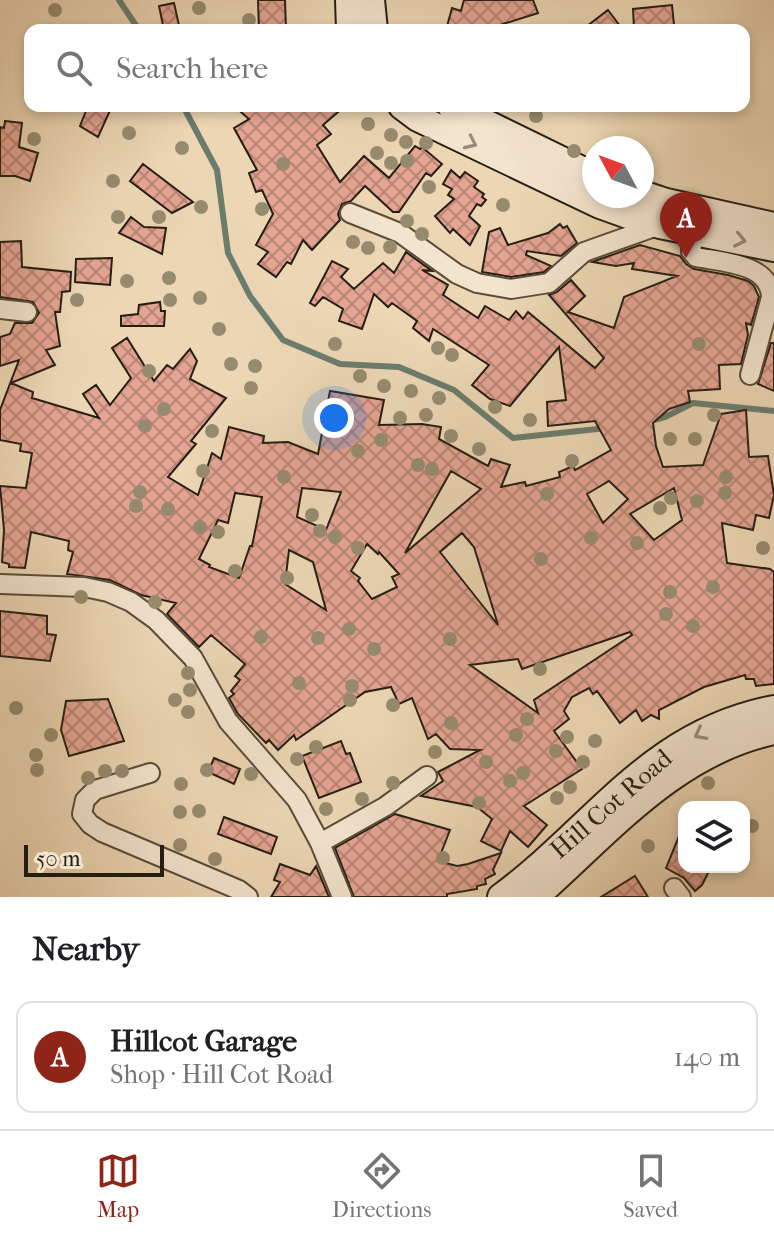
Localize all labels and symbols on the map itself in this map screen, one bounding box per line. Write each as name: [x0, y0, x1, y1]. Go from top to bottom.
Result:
one-way arrow: [462, 133, 477, 149]
north arrow: [582, 136, 654, 208]
pin: A: [660, 192, 712, 258]
one-way arrow: [733, 231, 746, 248]
your location: [314, 398, 354, 438]
one-way arrow: [694, 724, 709, 739]
street label: Hill Cot Road: [544, 742, 679, 865]
scale bar: [24, 841, 164, 877]

